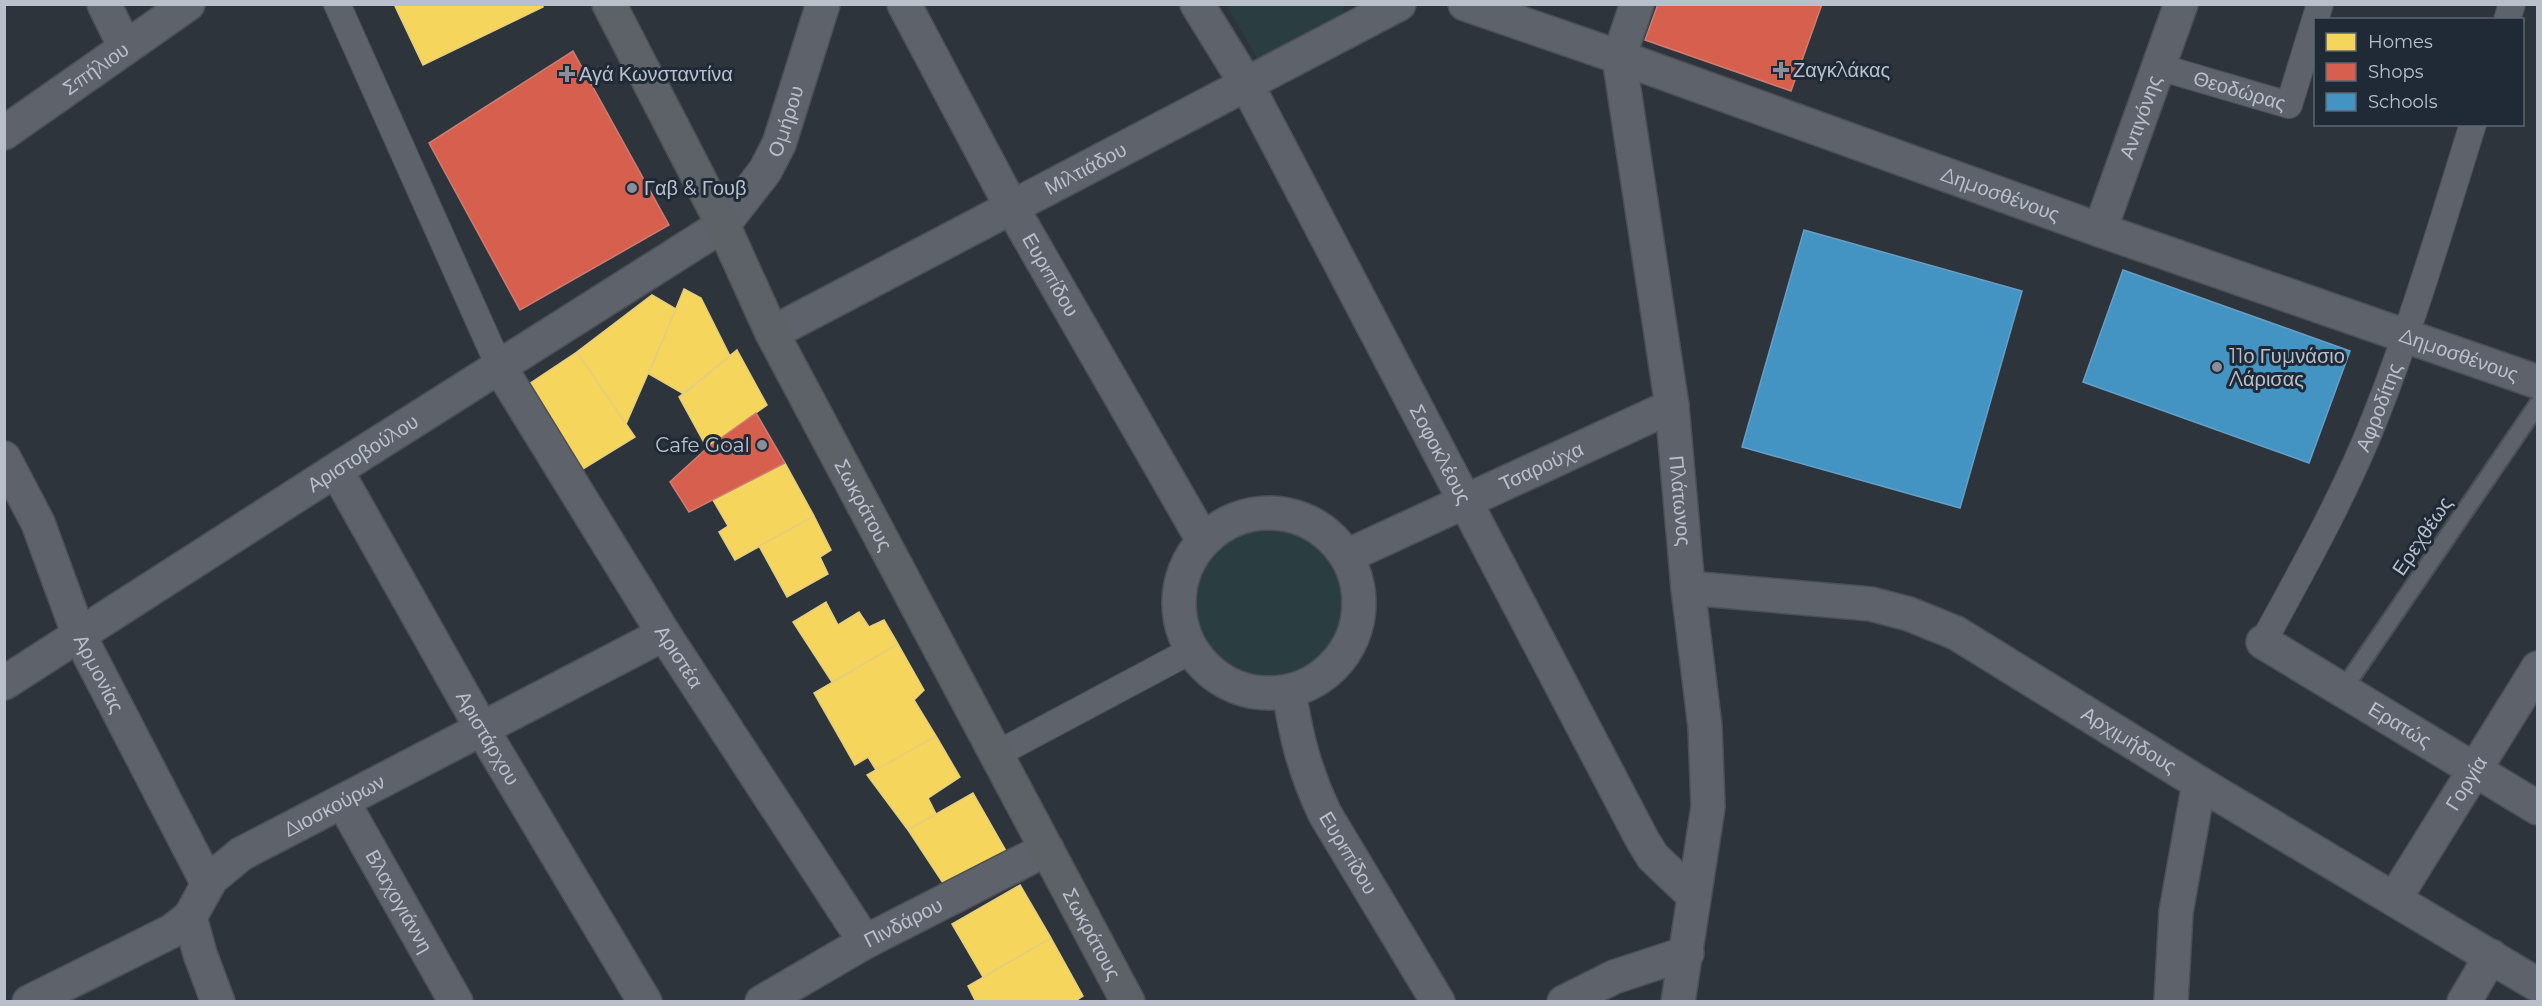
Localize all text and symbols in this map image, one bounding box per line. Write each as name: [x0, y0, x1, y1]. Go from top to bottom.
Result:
legend: [2314, 18, 2524, 126]
text: Homes: [2368, 31, 2433, 53]
street label: Σπήλιου: [58, 37, 133, 100]
place label: Ζαγκλάκας: [1793, 58, 1891, 82]
text: Shops: [2368, 61, 2424, 83]
place label: Αγά Κωνσταντίνα: [579, 62, 733, 86]
marker: Ζαγκλάκας: [1774, 63, 1788, 77]
street label: Θεοδώρας: [2191, 66, 2289, 116]
marker: Αγά Κωνσταντίνα: [560, 67, 574, 81]
street label: Αντιγόνης: [2114, 72, 2167, 162]
street label: Ομήρου: [762, 83, 809, 161]
text: Schools: [2368, 91, 2438, 113]
street label: Μιλτιάδου: [1040, 137, 1130, 200]
street label: Δημοσθένους: [1938, 162, 2063, 227]
place label: Γαβ & Γουβ: [644, 176, 747, 200]
marker: Γαβ & Γουβ: [625, 181, 639, 195]
street label: Ευριπίδου: [1017, 229, 1084, 321]
street label: Δημοσθένους: [2396, 323, 2522, 386]
place label: 11ο Γυμνάσιο Λάρισας: [2229, 344, 2345, 391]
street label: Αφροδίτης: [2350, 359, 2407, 455]
marker: 11ο Γυμνάσιο Λάρισας: [2210, 360, 2224, 374]
street label: Σοφοκλέους: [1404, 400, 1477, 508]
street label: Αριστοβούλου: [303, 409, 423, 497]
place label: Cafe Goal: [655, 433, 750, 457]
street label: Τσαρούχα: [1496, 437, 1587, 496]
marker: Cafe Goal: [755, 438, 769, 452]
street label: Πλάτωνος: [1664, 454, 1696, 547]
street label: Σωκράτους: [829, 455, 898, 555]
street label: Ερεχθέως: [2387, 492, 2457, 580]
street label: Αριστέα: [650, 621, 708, 693]
street label: Αρμονίας: [69, 630, 129, 717]
street label: Αριστάρχου: [451, 687, 525, 789]
street label: Ερατώς: [2364, 697, 2436, 753]
street label: Αρχιμήδους: [2077, 701, 2181, 778]
street label: Γοργία: [2440, 752, 2492, 815]
street label: Διοσκούρων: [279, 769, 389, 842]
street label: Ευριπίδου: [1314, 807, 1382, 899]
street label: Βλαχογιάννη: [360, 845, 438, 957]
street label: Σωκράτους: [1058, 884, 1126, 984]
street label: Πινδάρου: [860, 892, 946, 953]

